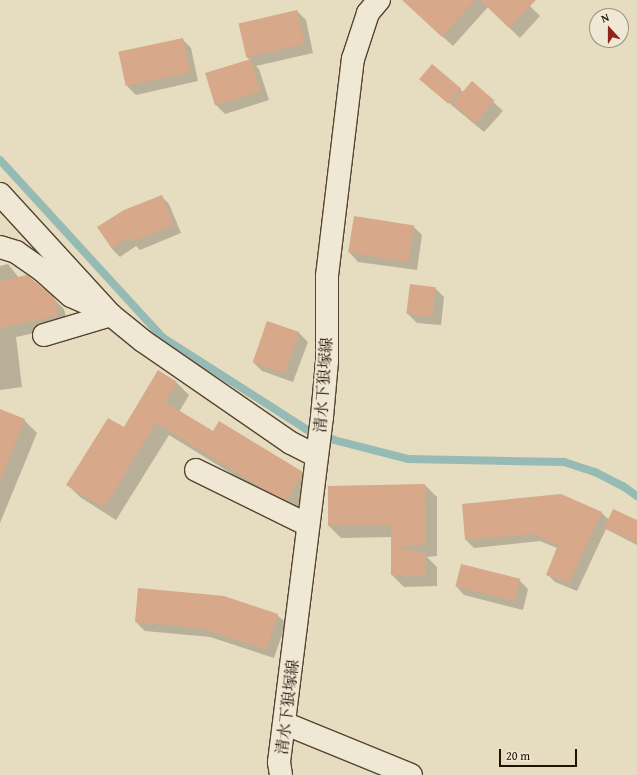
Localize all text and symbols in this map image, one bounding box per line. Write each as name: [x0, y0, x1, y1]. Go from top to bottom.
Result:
north arrow: [589, 8, 629, 48]
text: N: [599, 9, 611, 27]
street label: 清水下狼塚線: [310, 336, 336, 434]
street label: 清水下狼塚線: [272, 658, 302, 756]
scale bar: [501, 741, 579, 767]
text: 20 m: [506, 747, 530, 764]

